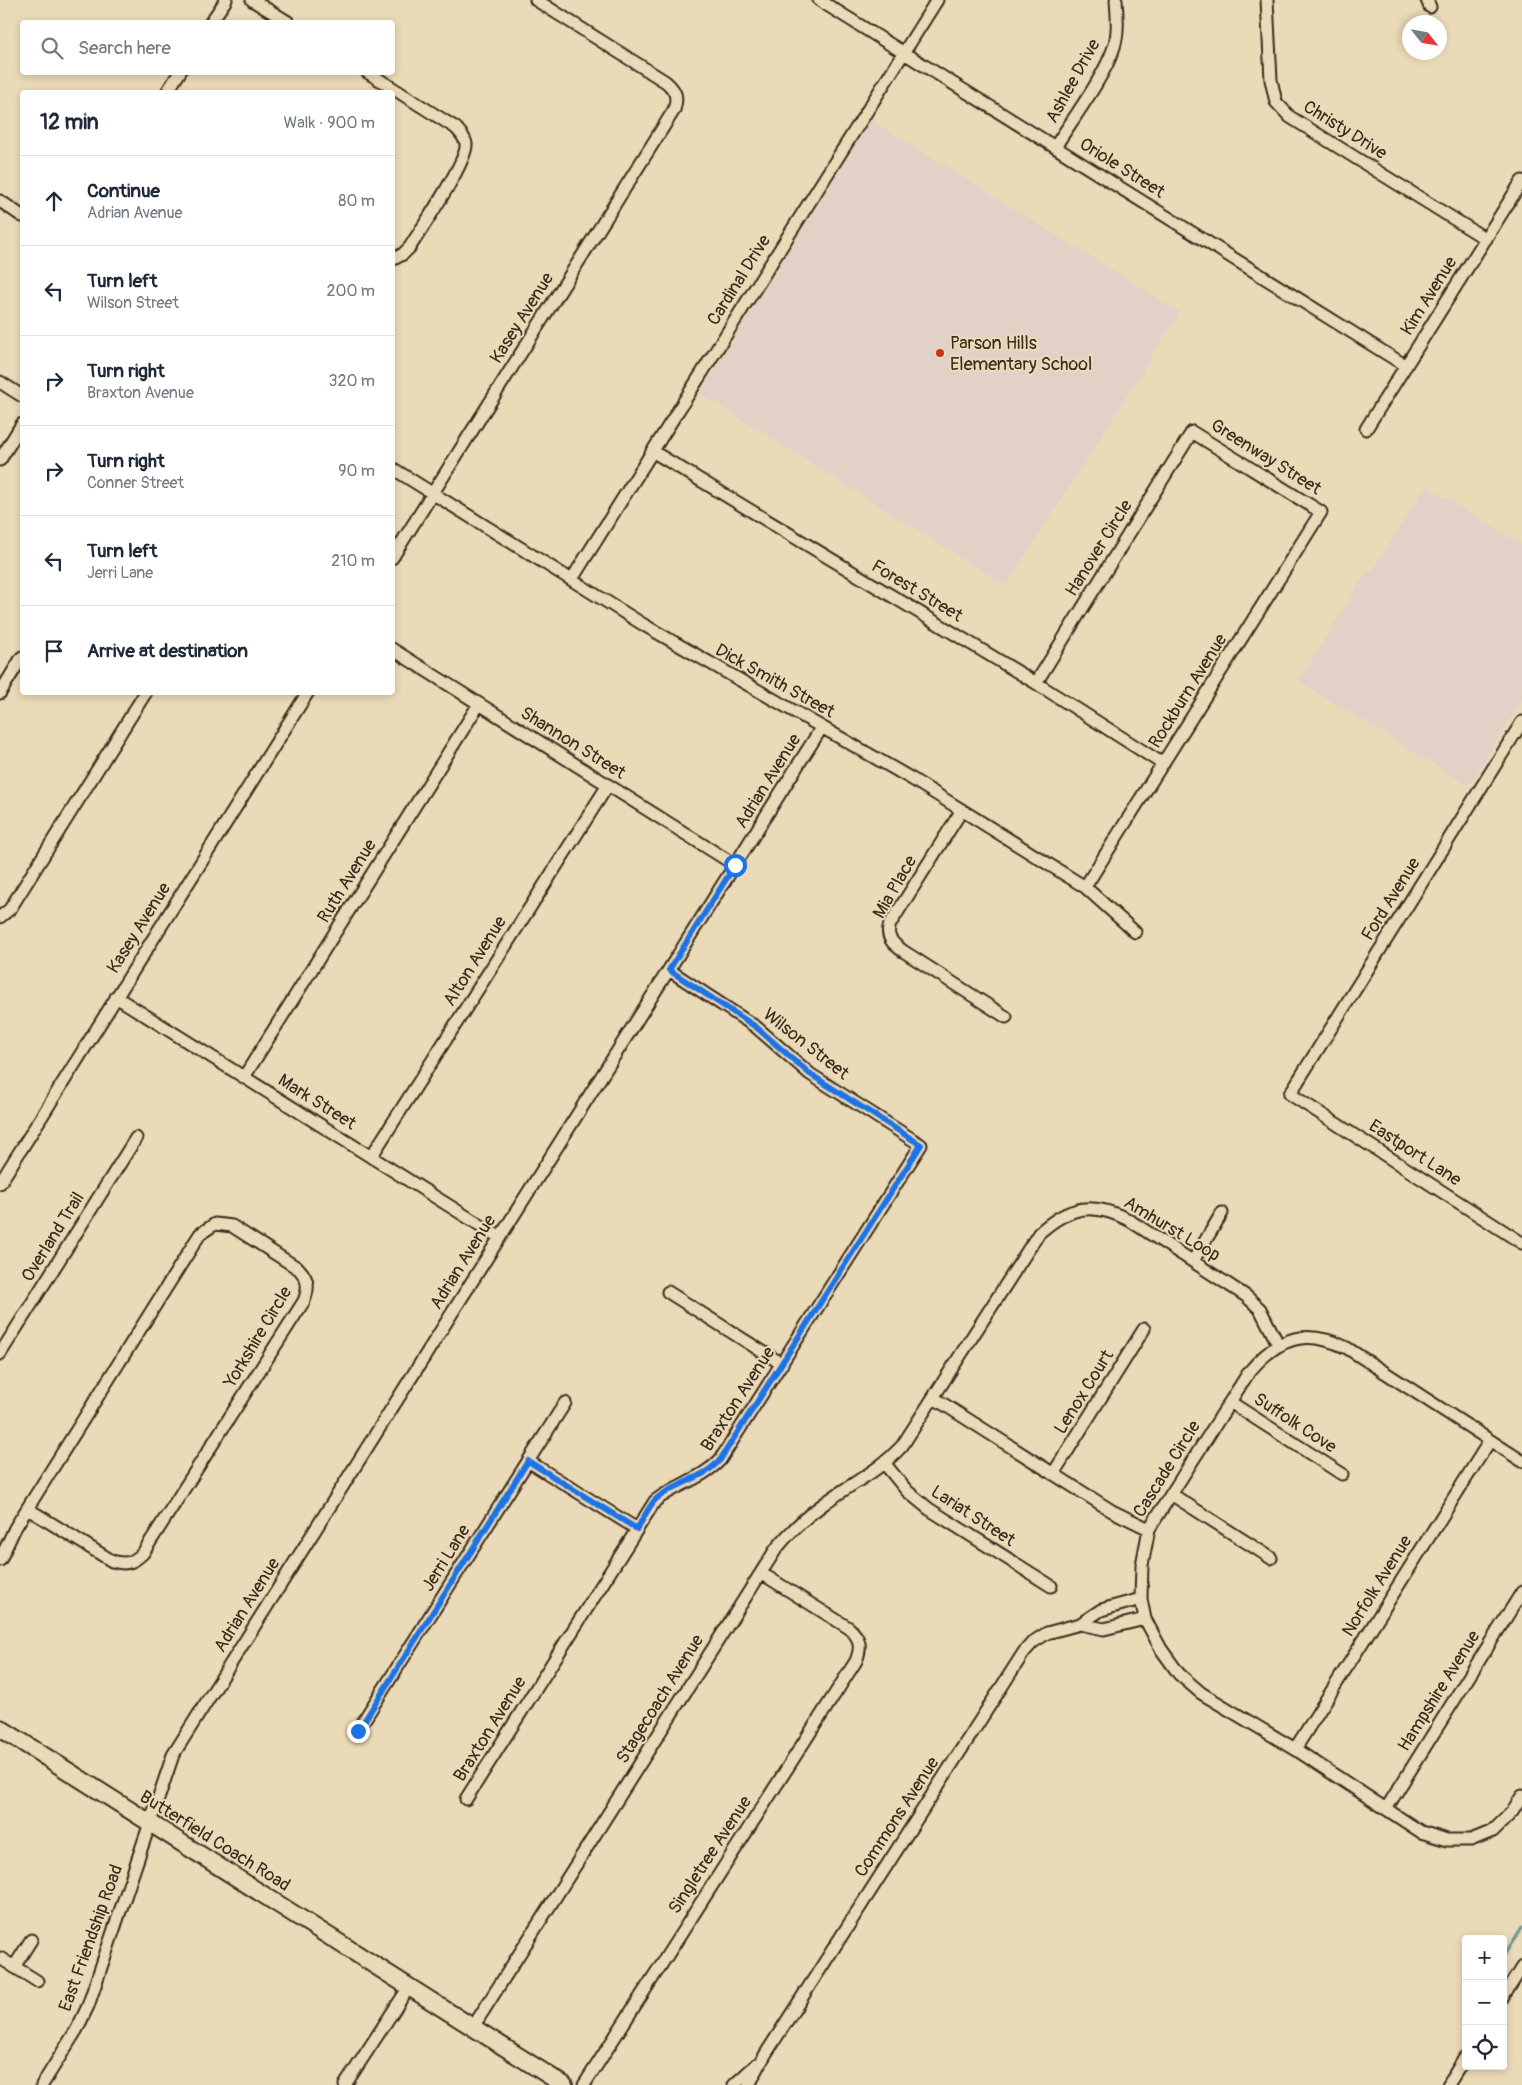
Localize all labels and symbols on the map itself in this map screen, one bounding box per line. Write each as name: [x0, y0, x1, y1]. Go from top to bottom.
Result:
north arrow: [1402, 15, 1447, 60]
street label: Ashlee Drive: [1041, 35, 1106, 127]
street label: Christy Drive: [1299, 95, 1391, 165]
street label: Oriole Street: [1075, 133, 1170, 204]
street label: Cardinal Drive: [702, 230, 776, 330]
street label: Kim Avenue: [1396, 252, 1462, 340]
street label: Kasey Avenue: [485, 268, 559, 368]
place label: Parson Hills Elementary School: [950, 332, 1092, 376]
marker: Parson Hills Elementary School: [934, 347, 946, 359]
street label: Greenway Street: [1206, 414, 1326, 501]
street label: Hanover Circle: [1060, 495, 1138, 601]
street label: Forest Street: [867, 555, 968, 628]
street label: Rockburn Avenue: [1144, 629, 1232, 752]
street label: Dick Smith Street: [711, 639, 839, 724]
street label: Shannon Street: [516, 701, 631, 785]
street label: Adrian Avenue: [730, 729, 806, 833]
street label: Ruth Avenue: [312, 835, 382, 927]
street label: Mia Place: [868, 851, 922, 923]
street label: Ford Avenue: [1356, 853, 1426, 945]
route start: [724, 854, 747, 877]
street label: Kasey Avenue: [102, 878, 176, 978]
street label: Alton Avenue: [438, 911, 512, 1010]
street label: Wilson Street: [758, 1003, 854, 1085]
street label: Mark Street: [274, 1069, 361, 1135]
street label: Eastport Lane: [1364, 1115, 1466, 1192]
street label: Overland Trail: [16, 1188, 90, 1286]
street label: Amhurst Loop: [1120, 1191, 1224, 1267]
street label: Adrian Avenue: [425, 1210, 501, 1314]
street label: Yorkshire Circle: [218, 1282, 297, 1393]
street label: Braxton Avenue: [696, 1342, 780, 1456]
street label: Lenox Court: [1049, 1345, 1119, 1438]
street label: Suffolk Cove: [1249, 1388, 1341, 1458]
street label: Cascade Circle: [1128, 1416, 1206, 1522]
street label: Lariat Street: [926, 1480, 1020, 1552]
street label: Jerri Lane: [417, 1520, 476, 1596]
street label: Norfolk Avenue: [1337, 1531, 1417, 1641]
street label: Adrian Avenue: [209, 1553, 285, 1657]
street label: Hampshire Avenue: [1393, 1626, 1485, 1756]
street label: Stagecoach Avenue: [611, 1630, 709, 1768]
street label: Braxton Avenue: [448, 1672, 532, 1786]
route end: [347, 1720, 370, 1743]
street label: Commons Avenue: [850, 1752, 945, 1881]
street label: Butterfield Coach Road: [135, 1785, 295, 1897]
street label: Singletree Avenue: [663, 1792, 757, 1918]
street label: East Friendship Road: [54, 1861, 128, 2015]

